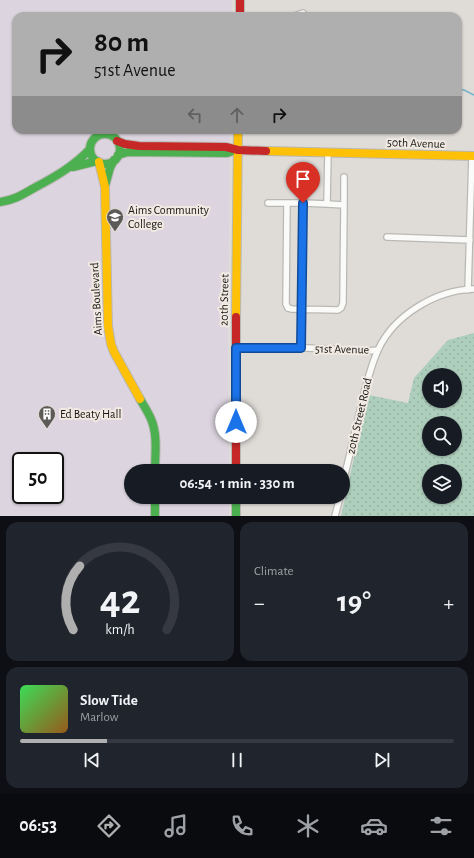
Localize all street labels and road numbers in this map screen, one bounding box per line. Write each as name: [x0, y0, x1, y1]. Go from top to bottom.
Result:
street label: 50th Avenue: [387, 136, 445, 150]
street label: Aims Boulevard: [88, 262, 104, 336]
street label: 20th Street: [218, 274, 230, 326]
street label: 51st Avenue: [315, 343, 369, 355]
street label: 20th Street Road: [344, 377, 374, 455]

